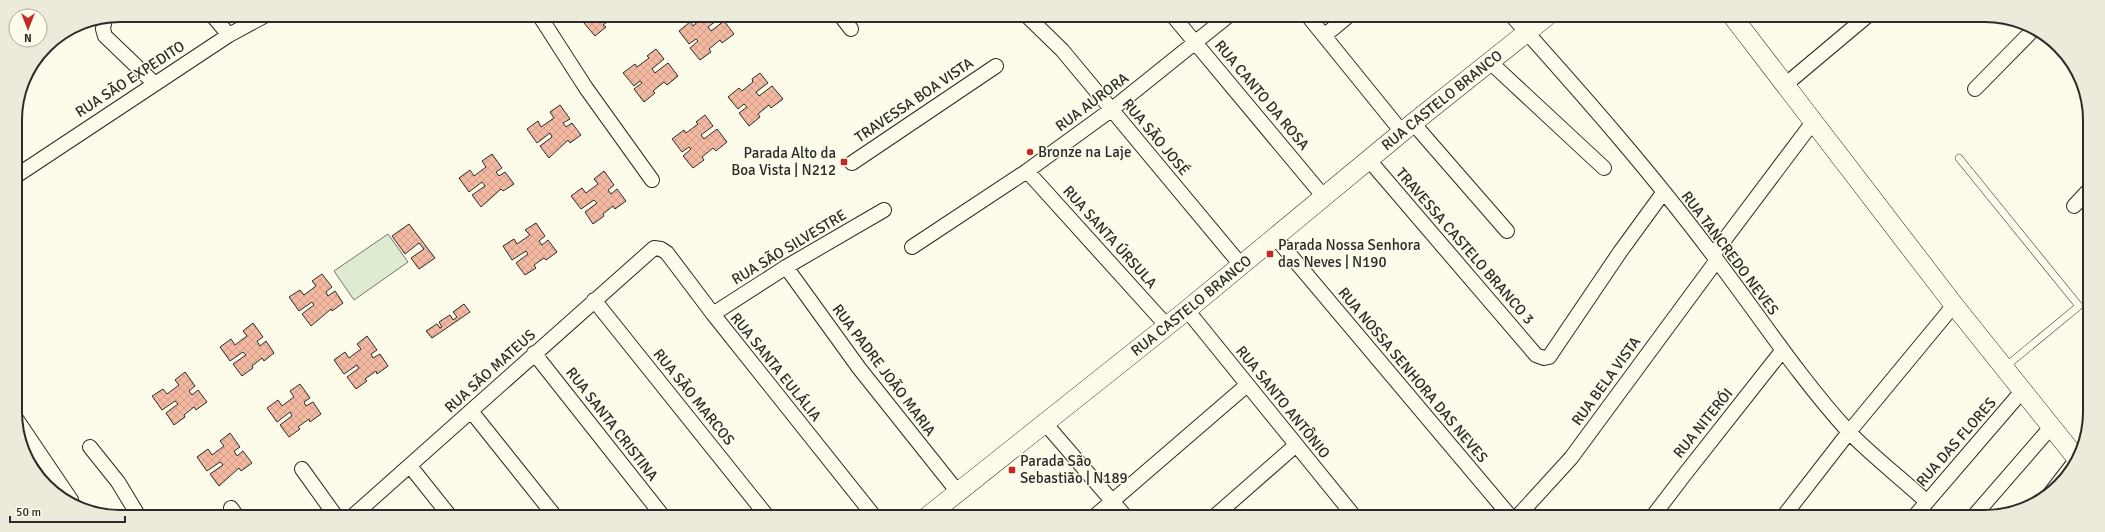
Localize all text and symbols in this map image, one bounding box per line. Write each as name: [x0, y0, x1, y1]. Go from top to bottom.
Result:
north arrow: [8, 8, 48, 48]
text: N: [24, 31, 32, 44]
street label: RUA SÃO EXPEDITO: [71, 36, 188, 121]
street label: RUA CANTO DA ROSA: [1211, 36, 1313, 154]
street label: RUA CASTELO BRANCO: [1378, 46, 1506, 154]
street label: TRAVESSA BOA VISTA: [851, 54, 977, 146]
street label: RUA AURORA: [1052, 69, 1132, 135]
street label: RUA SÃO JOSÉ: [1119, 94, 1194, 179]
place label: Bronze na Laje: [1038, 143, 1131, 161]
place label: Parada Alto da Boa Vista | N212: [731, 144, 836, 179]
marker: Bronze na Laje: [1025, 147, 1035, 157]
marker: Parada Alto da Boa Vista | N212: [839, 157, 849, 167]
street label: TRAVESSA CASTELO BRANCO 3: [1392, 164, 1538, 328]
street label: RUA SANTA ÚRSULA: [1059, 181, 1162, 292]
street label: RUA TANCREDO NEVES: [1678, 188, 1782, 318]
street label: RUA SÃO SILVESTRE: [728, 205, 850, 288]
place label: Parada Nossa Senhora das Neves | N190: [1278, 236, 1421, 271]
marker: Parada Nossa Senhora das Neves | N190: [1265, 249, 1275, 259]
street label: RUA CASTELO BRANCO: [1127, 251, 1255, 360]
street label: RUA NOSSA SENHORA DAS NEVES: [1334, 284, 1492, 466]
street label: RUA PADRE JOÃO MARIA: [828, 300, 940, 440]
street label: RUA SANTA EULÁLIA: [727, 309, 826, 425]
street label: RUA SÃO MATEUS: [440, 325, 539, 417]
street label: RUA BELA VISTA: [1568, 333, 1644, 429]
street label: RUA SANTO ANTÔNIO: [1232, 341, 1335, 462]
street label: RUA SÃO MARCOS: [650, 345, 739, 449]
street label: RUA SANTA CRISTINA: [562, 364, 662, 484]
street label: RUA NITERÓI: [1669, 384, 1737, 462]
street label: RUA DAS FLORES: [1912, 394, 2000, 490]
place label: Parada São Sebastião | N189: [1020, 452, 1128, 487]
marker: Parada São Sebastião | N189: [1007, 465, 1017, 475]
scale bar: [10, 498, 125, 524]
text: 50 m: [16, 505, 41, 520]

